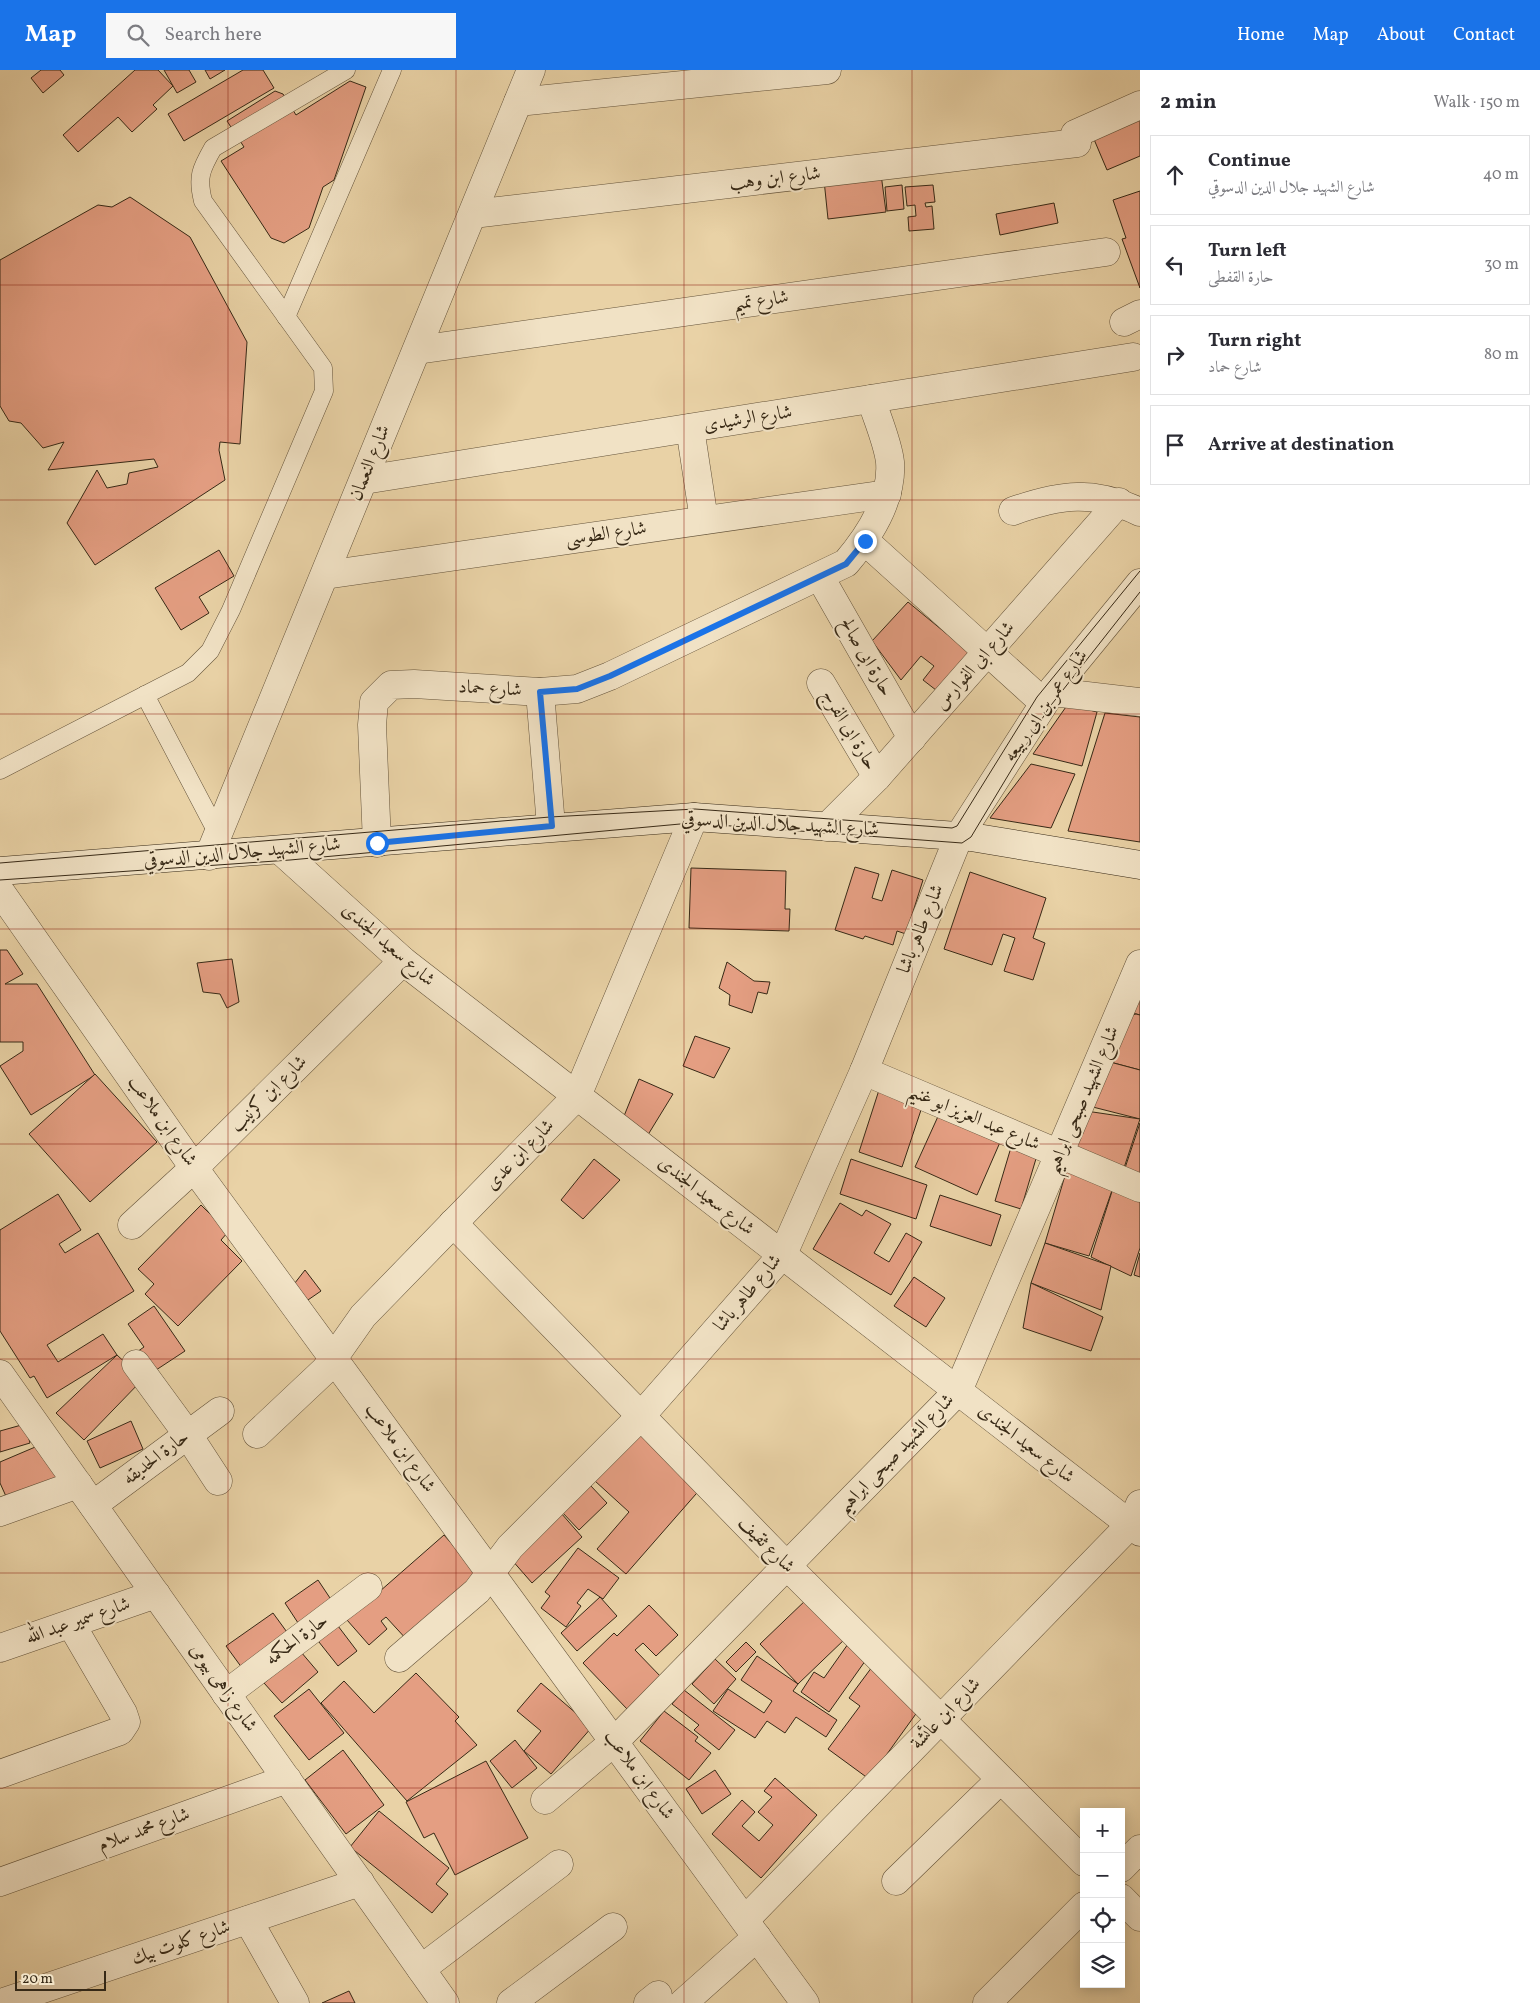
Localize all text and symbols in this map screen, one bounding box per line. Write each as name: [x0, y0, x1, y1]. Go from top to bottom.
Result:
search box: [106, 13, 456, 58]
text: Map: [25, 18, 76, 52]
icon: search: [124, 21, 152, 49]
text: Search here: [164, 22, 262, 48]
text: Home: [1237, 23, 1285, 48]
text: Map: [1313, 23, 1349, 48]
text: About: [1377, 23, 1425, 48]
text: Contact: [1453, 23, 1515, 48]
text: 2 min: [1160, 88, 1217, 117]
text: Walk · 150 m: [1434, 92, 1520, 114]
text: Continue: [1208, 148, 1291, 174]
street label: شارع ابن وهب: [728, 160, 822, 198]
icon: ahead: [1161, 161, 1189, 189]
text: 40 m: [1483, 164, 1519, 186]
text: شارع الشهيد جلال الدين الدسوقي: [1208, 177, 1375, 199]
text: Turn left: [1208, 238, 1287, 264]
icon: left: [1161, 251, 1189, 279]
text: 30 m: [1484, 254, 1519, 276]
text: حارة القفطى: [1208, 267, 1273, 289]
street label: شارع تميم: [732, 284, 791, 323]
text: Turn right: [1208, 328, 1301, 354]
icon: right: [1161, 341, 1189, 369]
text: 80 m: [1484, 344, 1519, 366]
text: شارع حماد: [1208, 357, 1262, 379]
street label: شارع الرشيدى: [702, 399, 794, 440]
street label: شارع النعمان: [343, 421, 398, 505]
icon: arrive: [1161, 431, 1189, 459]
text: Arrive at destination: [1208, 432, 1394, 458]
street label: شارع الطوسى: [564, 515, 648, 554]
route end: [854, 530, 877, 553]
street label: حارة ابى صالح: [831, 613, 899, 702]
street label: شارع ابى الفوارس: [929, 616, 1022, 717]
street label: شارع عمر بن ابى ربيعه: [998, 645, 1095, 768]
street label: شارع حماد: [458, 674, 522, 705]
street label: حارة ابى الفرج: [812, 685, 883, 777]
street label: شارع الشهيد جلال الدين الدسوقي: [681, 807, 879, 844]
street label: شارع الشهيد جلال الدين الدسوقي: [142, 831, 342, 876]
route start: [366, 832, 389, 855]
street label: شارع طاهر باشا: [891, 881, 952, 978]
street label: شارع سعيد الجندى: [335, 897, 440, 994]
street label: شارع الشهيد صبحى ابراهيم: [1040, 1022, 1131, 1180]
street label: شارع ابن كرنيب: [225, 1050, 314, 1139]
street label: شارع ابن ملاعب: [120, 1070, 203, 1172]
street label: شارع عبد العزيز ابو غنيم: [902, 1078, 1044, 1162]
street label: شارع ابن عدى: [479, 1114, 561, 1197]
street label: شارع سعيد الجندى: [652, 1150, 760, 1243]
street label: شارع طاهر باشا: [708, 1249, 789, 1338]
street label: شارع الشهيد صبحى ابراهيم: [832, 1388, 964, 1524]
street label: شارع ابن ملاعب: [358, 1398, 441, 1499]
street label: شارع سعيد الجندى: [972, 1398, 1080, 1491]
street label: حارة الحديقه: [117, 1424, 195, 1492]
street label: شارع ثقيف: [731, 1511, 800, 1580]
street label: شارع سمير عبد الله: [21, 1588, 134, 1652]
street label: حارة الحكمه: [260, 1608, 334, 1672]
street label: شارع زاهى بيومى: [182, 1639, 263, 1738]
street label: شارع ابن عائشة: [905, 1672, 988, 1757]
street label: شارع ابن ملاعب: [597, 1725, 680, 1826]
street label: شارع محمد سلام: [94, 1801, 194, 1860]
map controls: [1080, 1808, 1125, 1988]
button: +: [1080, 1808, 1125, 1853]
button: −: [1080, 1853, 1125, 1898]
button: locate: [1080, 1898, 1125, 1943]
street label: شارع كلوت بيك: [128, 1914, 234, 1973]
button: layers: [1080, 1943, 1125, 1988]
scale bar: [15, 1968, 106, 1991]
text: 20 m: [22, 1970, 53, 1989]

